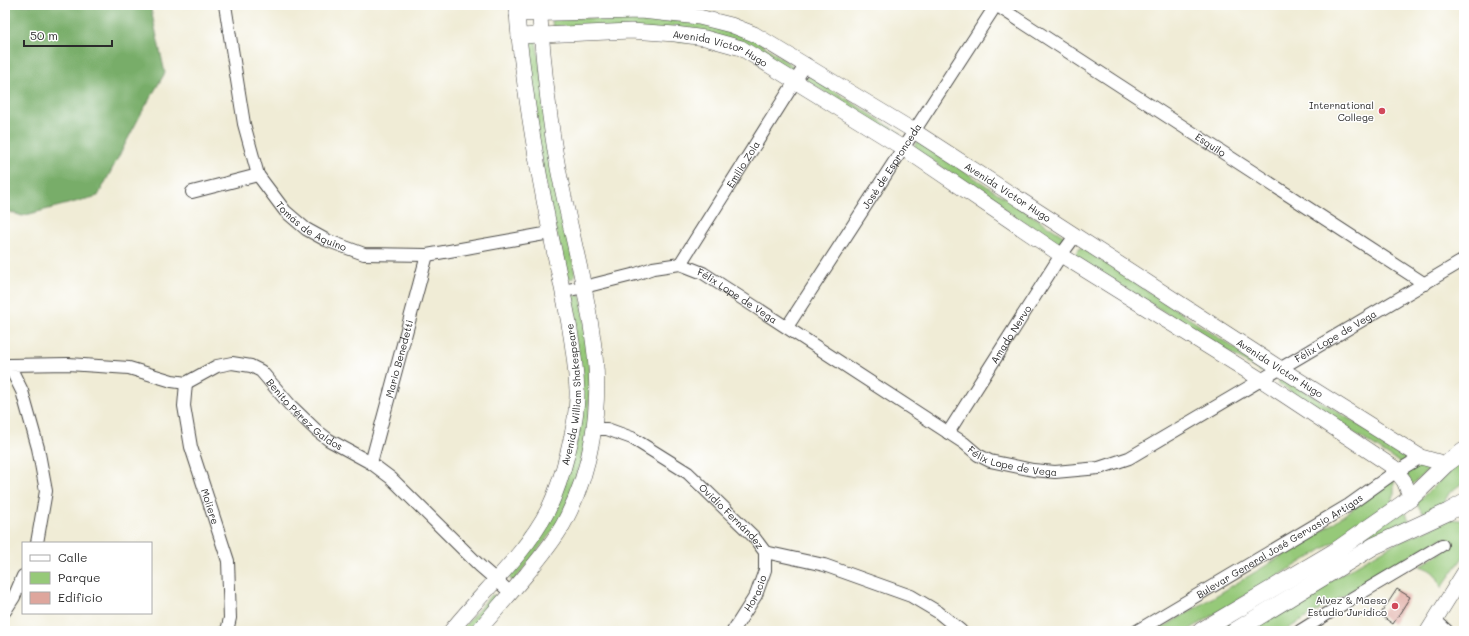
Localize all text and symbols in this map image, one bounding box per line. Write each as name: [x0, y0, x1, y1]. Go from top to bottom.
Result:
scale bar: [24, 22, 112, 48]
text: 50 m: [30, 27, 58, 43]
street label: Avenida Víctor Hugo: [672, 27, 770, 70]
place label: International College: [1309, 98, 1374, 124]
marker: International College: [1377, 106, 1387, 116]
street label: José de Espronceda: [859, 120, 924, 211]
street label: Esquilo: [1193, 129, 1229, 160]
street label: Emilio Zola: [723, 138, 763, 190]
street label: Avenida Víctor Hugo: [962, 159, 1054, 225]
street label: Tomás de Aquino: [273, 198, 349, 254]
street label: Félix Lope de Vega: [695, 264, 780, 327]
street label: Amado Nervo: [987, 302, 1034, 366]
street label: Félix Lope de Vega: [1292, 306, 1379, 366]
street label: Mario Benedetti: [382, 318, 416, 399]
street label: Avenida William Shakespeare: [558, 323, 584, 467]
street label: Avenida Víctor Hugo: [1234, 335, 1326, 401]
street label: Benito Pérez Galdos: [263, 375, 346, 453]
street label: Félix Lope de Vega: [965, 442, 1058, 479]
street label: Ovidio Fernández: [696, 480, 768, 552]
street label: Moliere: [198, 487, 223, 526]
street label: Bulevar General José Gervasio Artigas: [1194, 490, 1366, 601]
legend: [22, 542, 152, 614]
text: Calle: [58, 549, 88, 565]
text: Parque: [58, 569, 101, 585]
street label: Horacio: [740, 573, 770, 614]
text: Edificio: [58, 589, 102, 605]
place label: Alvez & Maeso Estudio Jurídico: [1308, 593, 1387, 619]
marker: Alvez & Maeso Estudio Jurídico: [1390, 601, 1400, 611]

